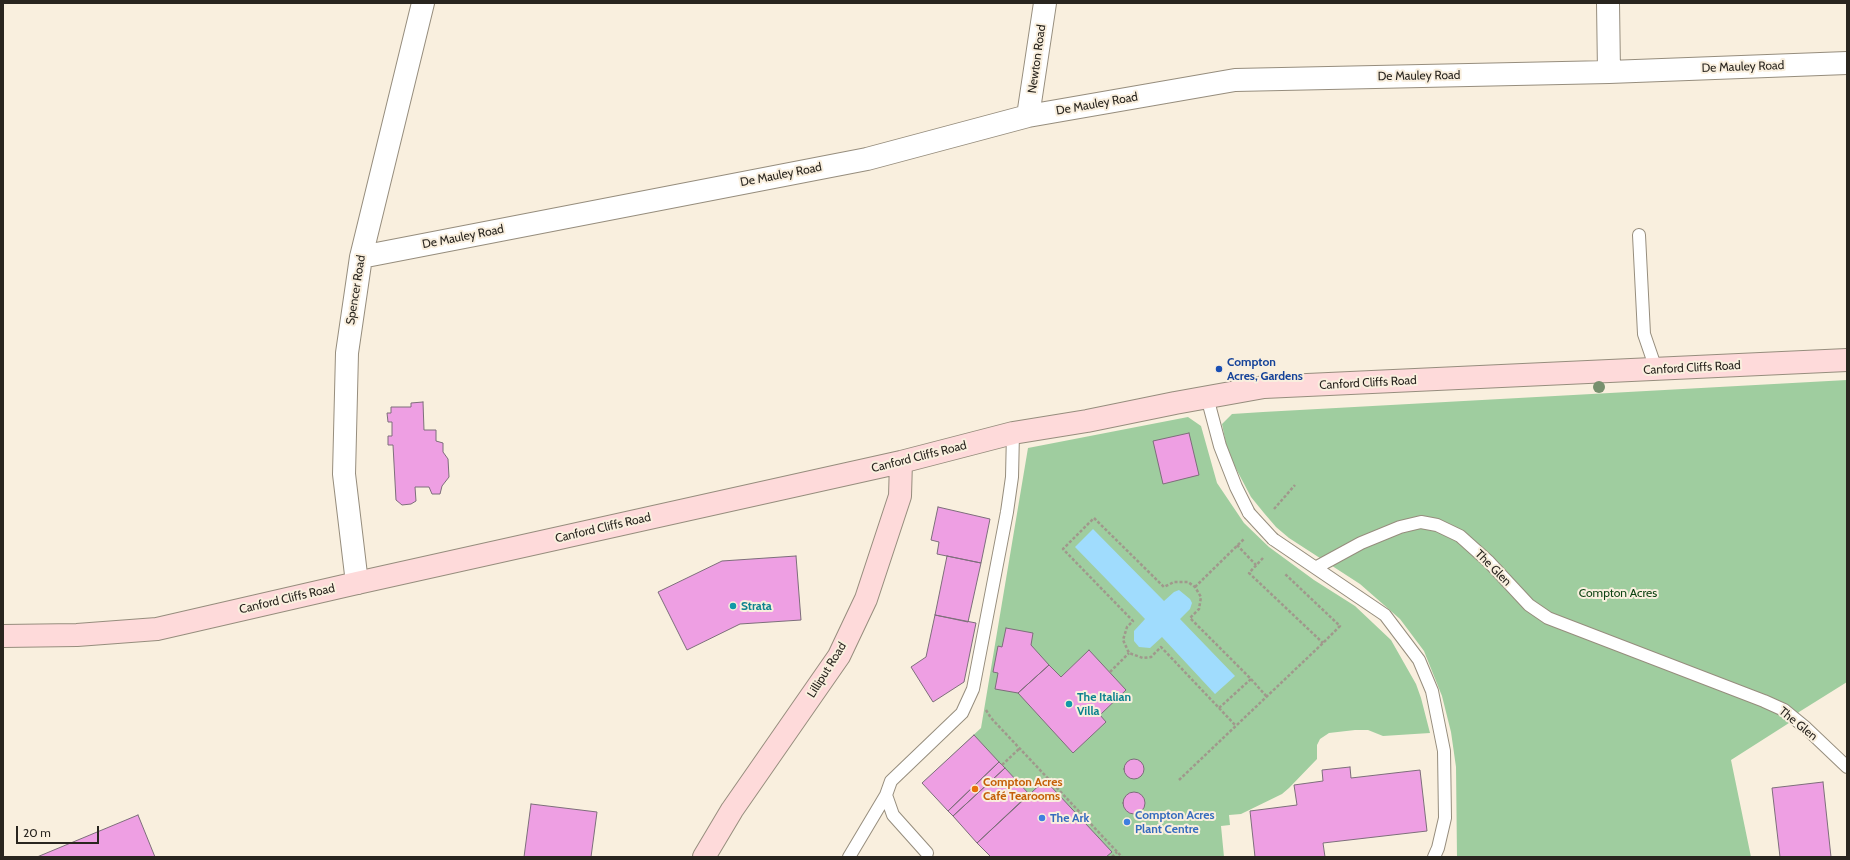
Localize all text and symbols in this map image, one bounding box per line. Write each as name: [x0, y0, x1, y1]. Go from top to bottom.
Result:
street label: Newton Road: [1025, 24, 1049, 94]
street label: De Mauley Road: [1701, 58, 1785, 76]
street label: De Mauley Road: [1377, 68, 1461, 84]
street label: De Mauley Road: [1055, 90, 1139, 118]
street label: De Mauley Road: [739, 160, 823, 190]
street label: De Mauley Road: [421, 222, 505, 252]
street label: Spencer Road: [343, 254, 369, 326]
place label: Compton Acres, Gardens: [1227, 355, 1303, 383]
street label: Canford Cliffs Road: [1643, 358, 1741, 378]
marker: Compton Acres, Gardens: [1214, 364, 1224, 374]
street label: Canford Cliffs Road: [1319, 373, 1417, 393]
street label: Canford Cliffs Road: [870, 438, 968, 476]
street label: Canford Cliffs Road: [554, 510, 652, 546]
street label: The Glen: [1472, 547, 1514, 589]
street label: Canford Cliffs Road: [238, 581, 336, 617]
park label: Compton Acres: [1579, 586, 1657, 600]
place label: Strata: [741, 599, 772, 613]
marker: Strata: [728, 601, 738, 611]
street label: Lilliput Road: [804, 640, 850, 700]
place label: The Italian Villa: [1077, 690, 1131, 718]
marker: The Italian Villa: [1064, 699, 1074, 709]
street label: The Glen: [1776, 704, 1820, 744]
place label: Compton Acres Café Tearooms: [983, 775, 1062, 803]
marker: Compton Acres Café Tearooms: [970, 784, 980, 794]
place label: Compton Acres Plant Centre: [1135, 808, 1214, 836]
place label: The Ark: [1050, 811, 1089, 825]
marker: The Ark: [1037, 813, 1047, 823]
marker: Compton Acres Plant Centre: [1122, 817, 1132, 827]
scale bar: [18, 818, 101, 844]
text: 20 m: [23, 825, 51, 840]

